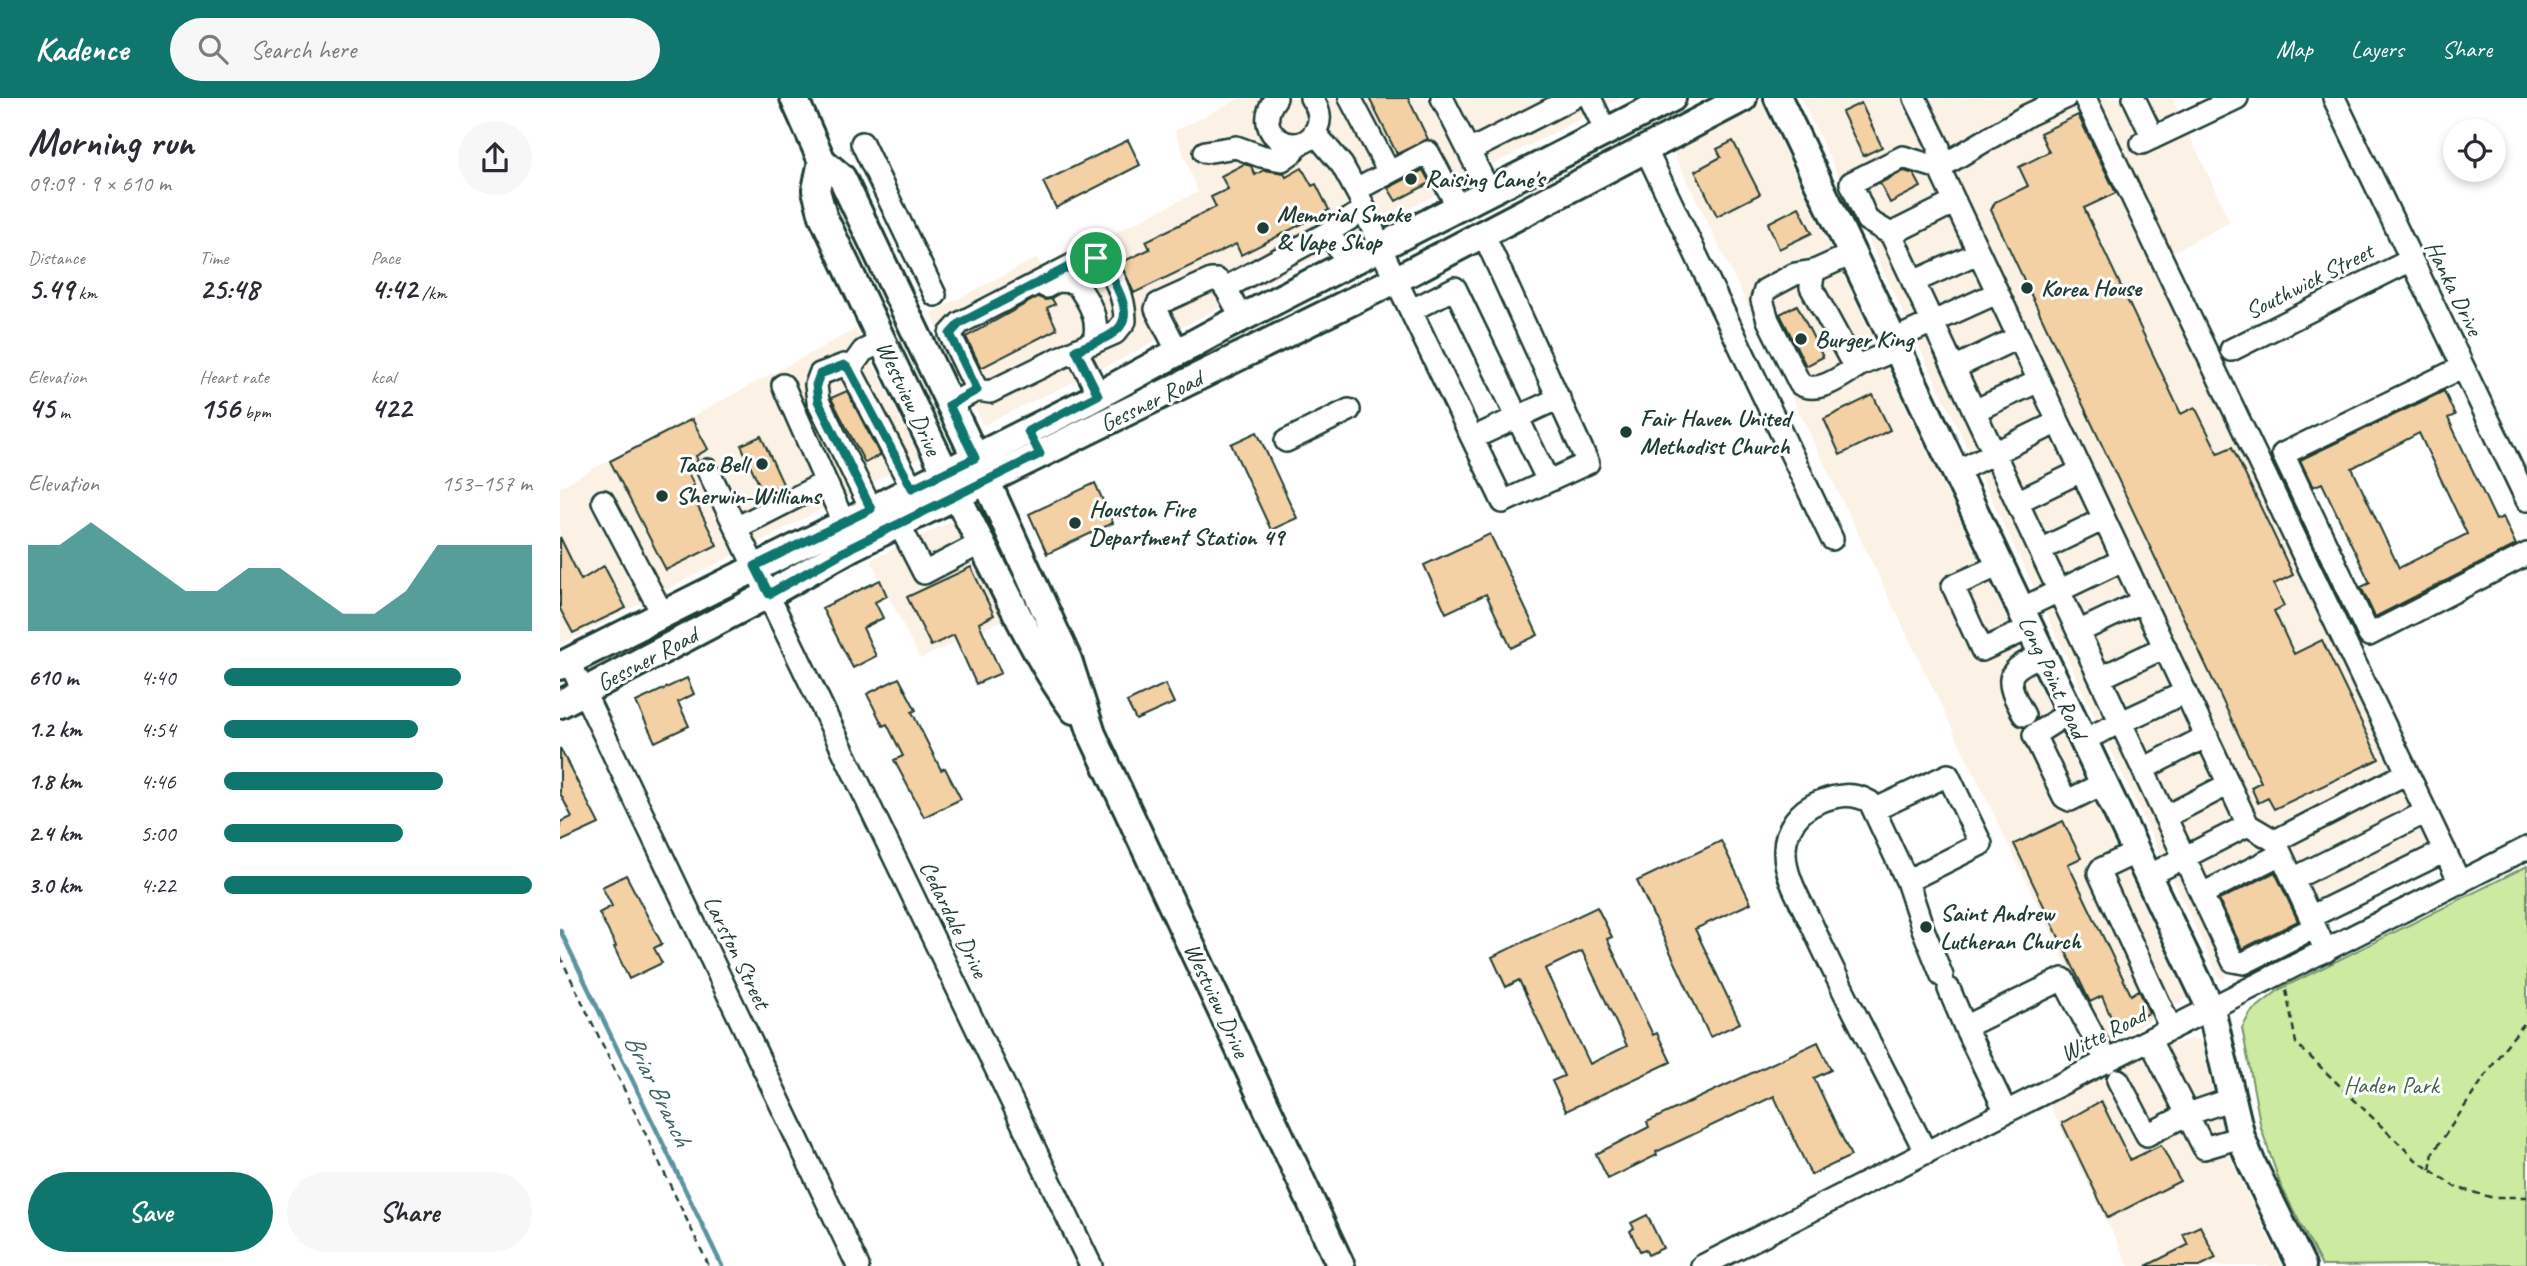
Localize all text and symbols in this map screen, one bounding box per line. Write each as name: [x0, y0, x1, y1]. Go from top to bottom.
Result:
search box: [170, 18, 660, 81]
text: Kadence: [35, 28, 128, 70]
icon: search: [194, 30, 232, 68]
text: Search here: [250, 33, 356, 66]
text: Map: [2276, 34, 2313, 64]
text: Layers: [2351, 34, 2404, 64]
text: Share: [2442, 34, 2492, 64]
text: Morning run: [28, 119, 194, 166]
map controls: [2443, 119, 2506, 182]
button: locate: [2443, 119, 2506, 182]
button: share: [458, 121, 532, 195]
place label: Raising Cane's: [1425, 164, 1547, 194]
text: 09:09 · 9 × 610 m: [28, 169, 171, 198]
marker: Raising Cane's: [1403, 171, 1419, 187]
place label: Memorial Smoke & Vape Shop: [1277, 199, 1412, 257]
marker: Memorial Smoke & Vape Shop: [1255, 220, 1271, 236]
pin: [1066, 228, 1126, 288]
street label: Southwick Street: [2240, 235, 2380, 326]
street label: Hanka Drive: [2418, 236, 2491, 342]
icon: arrive: [1077, 239, 1115, 277]
text: Distance: [28, 246, 85, 270]
text: Time: [199, 246, 228, 270]
text: Pace: [371, 246, 400, 270]
text: 5.49: [28, 270, 74, 308]
text: 25:48: [199, 270, 259, 308]
text: 4:42: [371, 270, 417, 308]
place label: Korea House: [2041, 273, 2143, 303]
marker: Korea House: [2019, 280, 2035, 296]
text: km: [74, 281, 97, 305]
text: /km: [417, 281, 447, 305]
place label: Burger King: [1815, 324, 1915, 354]
marker: Burger King: [1793, 331, 1809, 347]
street label: Westview Drive: [869, 336, 949, 462]
street label: Gessner Road: [1095, 362, 1210, 439]
text: Elevation: [28, 365, 86, 389]
text: Heart rate: [199, 365, 269, 389]
text: kcal: [371, 365, 396, 389]
text: 45: [28, 389, 55, 427]
text: 156: [199, 389, 240, 427]
text: 422: [371, 389, 411, 427]
text: m: [55, 400, 70, 424]
text: bpm: [240, 400, 271, 424]
place label: Fair Haven United Methodist Church: [1640, 403, 1794, 461]
marker: Fair Haven United Methodist Church: [1618, 424, 1634, 440]
place label: Taco Bell: [676, 449, 753, 479]
marker: Taco Bell: [754, 456, 770, 472]
text: Elevation: [28, 469, 99, 498]
text: 153–157 m: [441, 469, 532, 498]
place label: Sherwin-Williams: [676, 481, 823, 511]
marker: Sherwin-Williams: [654, 488, 670, 504]
place label: Houston Fire Department Station 49: [1089, 494, 1286, 552]
marker: Houston Fire Department Station 49: [1067, 515, 1083, 531]
street label: Long Point Road: [2012, 611, 2096, 746]
street label: Gessner Road: [591, 618, 706, 698]
text: 610 m: [28, 663, 78, 692]
text: 4:40: [140, 663, 176, 692]
text: 1.2 km: [28, 715, 82, 744]
text: 4:54: [140, 715, 176, 744]
text: 1.8 km: [28, 767, 82, 796]
text: 4:46: [140, 767, 176, 796]
text: 2.4 km: [28, 819, 82, 848]
text: 5:00: [140, 819, 176, 848]
street label: Cedardale Drive: [913, 856, 996, 984]
text: 3.0 km: [28, 871, 82, 900]
text: 4:22: [140, 871, 176, 900]
street label: Larston Street: [697, 890, 778, 1015]
place label: Saint Andrew Lutheran Church: [1940, 898, 2082, 956]
marker: Saint Andrew Lutheran Church: [1918, 919, 1934, 935]
street label: Westview Drive: [1177, 938, 1257, 1064]
street label: Witte Road: [2055, 998, 2154, 1068]
water label: Briar Branch: [617, 1029, 700, 1153]
park label: Haden Park: [2343, 1070, 2441, 1100]
button: Save: [28, 1172, 273, 1252]
button: Share: [287, 1172, 532, 1252]

